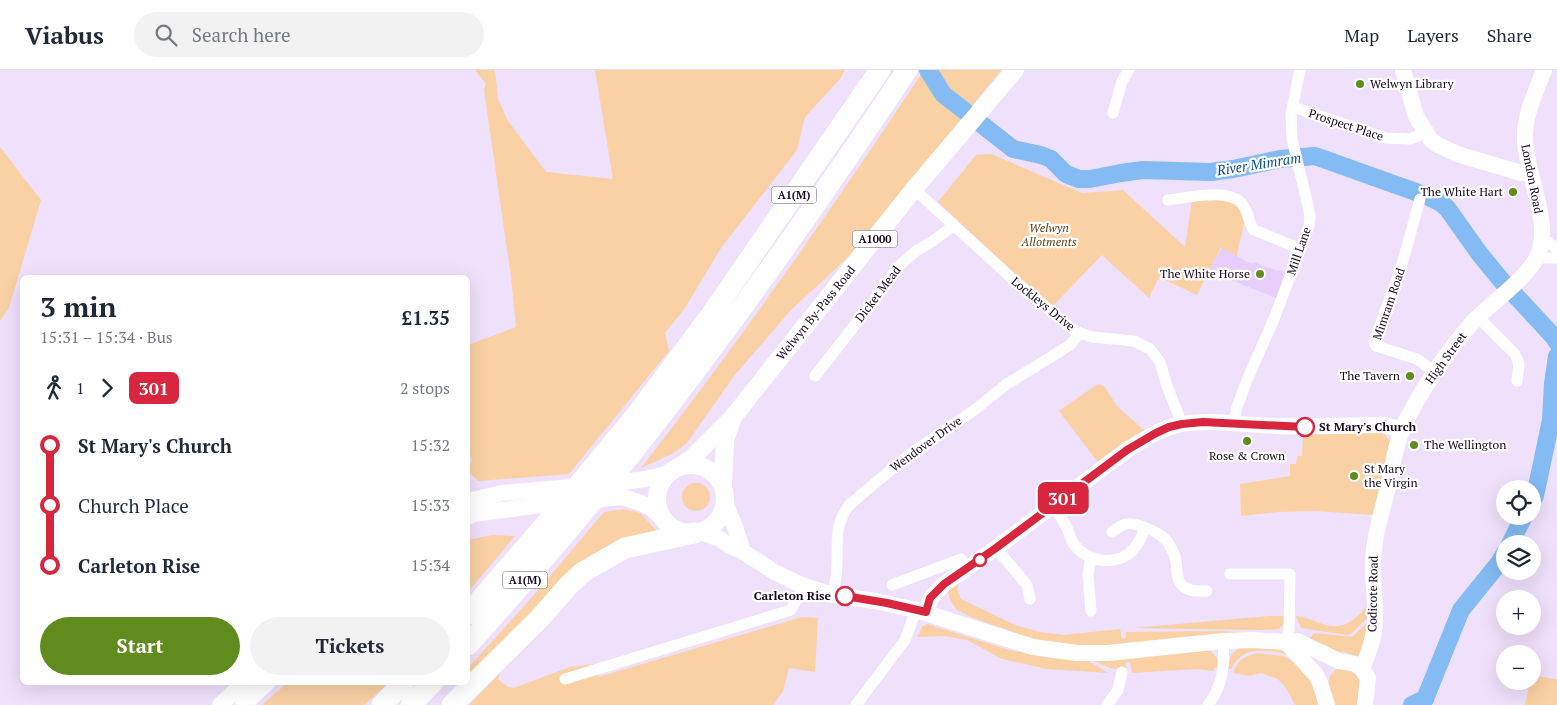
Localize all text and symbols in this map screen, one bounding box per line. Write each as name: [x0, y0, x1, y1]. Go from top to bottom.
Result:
search box: [134, 12, 484, 57]
text: Viabus: [25, 19, 104, 51]
icon: search: [152, 21, 180, 49]
text: Search here: [192, 22, 291, 47]
text: Map: [1344, 23, 1379, 47]
text: Layers: [1407, 23, 1459, 47]
text: Share: [1487, 23, 1532, 47]
place label: Welwyn Library: [1370, 76, 1454, 91]
marker: Welwyn Library: [1354, 78, 1366, 90]
street label: Prospect Place: [1307, 105, 1385, 144]
street label: London Road: [1518, 143, 1547, 215]
water label: River Mimram: [1214, 147, 1302, 180]
place label: The White Hart: [1420, 184, 1504, 199]
road number: A1(M): [772, 186, 816, 204]
marker: The White Hart: [1507, 186, 1519, 198]
park label: Welwyn Allotments: [1020, 220, 1077, 249]
street label: Mill Lane: [1283, 225, 1314, 277]
road number: A1000: [852, 230, 898, 248]
street label: Welwyn By-Pass Road: [773, 262, 858, 363]
street label: Dicket Mead: [852, 262, 904, 325]
place label: The White Horse: [1160, 266, 1250, 281]
street label: Mimram Road: [1369, 266, 1408, 342]
marker: The White Horse: [1254, 268, 1266, 280]
street label: Lockleys Drive: [1009, 273, 1078, 334]
text: 3 min: [40, 288, 117, 325]
text: £1.35: [401, 305, 450, 330]
text: 15:31 – 15:34 · Bus: [40, 326, 173, 348]
street label: High Street: [1422, 328, 1470, 387]
place label: The Tavern: [1340, 368, 1400, 383]
marker: The Tavern: [1404, 370, 1416, 382]
icon: walk: [40, 374, 68, 402]
icon: forward: [93, 374, 121, 402]
text: 301: [139, 376, 169, 400]
text: 1: [76, 377, 85, 399]
text: 2 stops: [400, 377, 450, 399]
street label: Wendover Drive: [887, 413, 964, 475]
marker: St Mary's Church: [1295, 417, 1315, 437]
place label: St Mary's Church: [1319, 419, 1416, 434]
text: St Mary's Church: [78, 433, 232, 458]
text: 15:32: [411, 434, 450, 456]
marker: Rose & Crown: [1241, 435, 1253, 447]
place label: The Wellington: [1424, 437, 1506, 452]
marker: The Wellington: [1408, 439, 1420, 451]
place label: Rose & Crown: [1209, 448, 1285, 463]
place label: St Mary the Virgin: [1364, 461, 1418, 490]
marker: St Mary the Virgin: [1348, 470, 1360, 482]
map controls: [1496, 480, 1541, 690]
button: locate: [1496, 480, 1541, 525]
line badge: 301: [1034, 482, 1092, 514]
text: 301: [1048, 486, 1078, 510]
text: Church Place: [78, 493, 189, 518]
text: 15:33: [411, 494, 450, 516]
button: layers: [1496, 535, 1541, 580]
text: Carleton Rise: [78, 553, 200, 578]
unlabelled marker: [973, 553, 987, 567]
text: 15:34: [411, 554, 450, 576]
street label: Codicote Road: [1364, 555, 1381, 632]
road number: A1(M): [502, 572, 548, 588]
marker: Carleton Rise: [835, 586, 855, 606]
place label: Carleton Rise: [754, 588, 832, 603]
button: +: [1496, 590, 1541, 635]
button: Start: [40, 617, 240, 675]
button: Tickets: [250, 617, 450, 675]
button: −: [1496, 645, 1541, 690]

